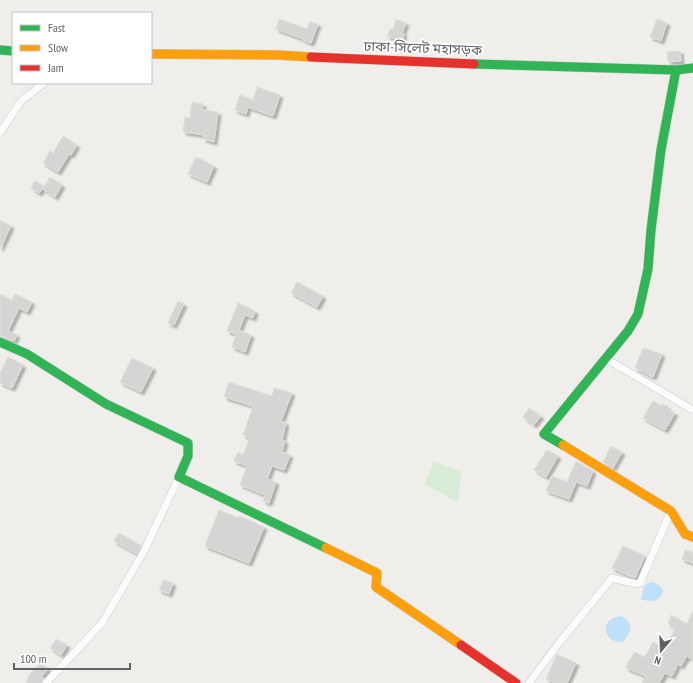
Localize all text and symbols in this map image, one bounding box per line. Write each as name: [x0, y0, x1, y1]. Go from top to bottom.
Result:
legend: [12, 12, 152, 84]
text: Fast: [48, 20, 66, 35]
street label: ঢাকা-সিলেট মহাসড়ক: [362, 37, 483, 59]
text: Slow: [48, 40, 69, 55]
text: Jam: [47, 60, 64, 75]
north arrow: [641, 631, 681, 671]
scale bar: [14, 645, 130, 671]
text: 100 m: [20, 651, 47, 666]
text: N: [653, 653, 663, 668]

